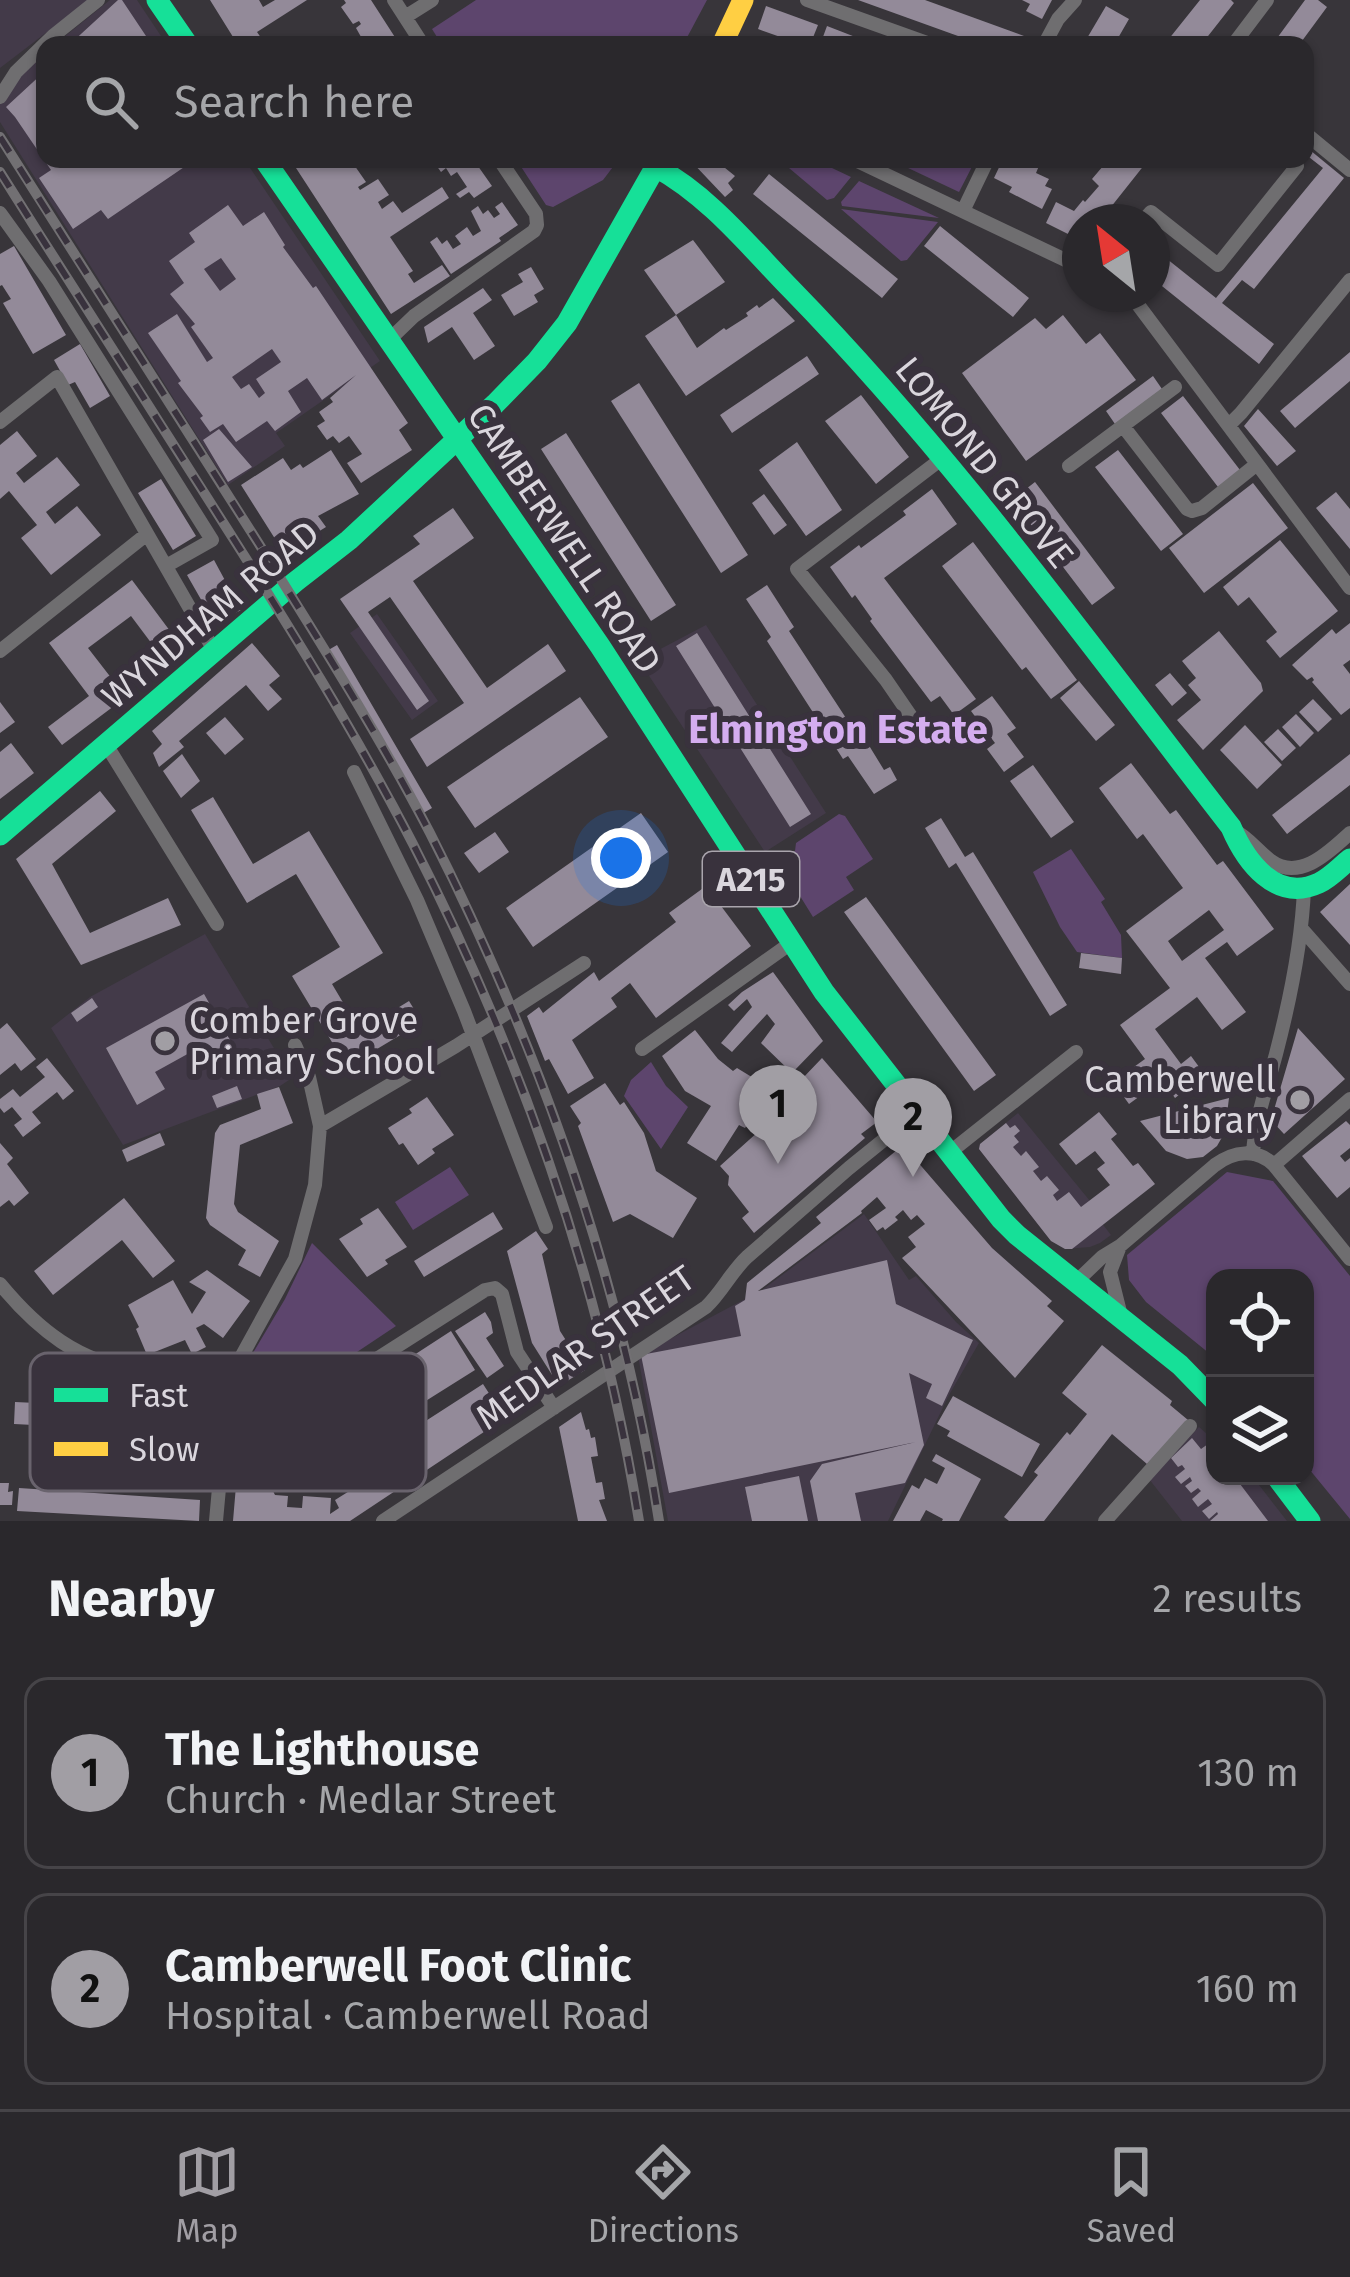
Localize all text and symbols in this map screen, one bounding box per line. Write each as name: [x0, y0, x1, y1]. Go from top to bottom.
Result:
search box: [36, 36, 1314, 168]
icon: search: [78, 69, 144, 135]
text: Search here: [174, 75, 414, 129]
north arrow: [1062, 204, 1170, 312]
street label: LOMOND GROVE: [886, 348, 1083, 577]
street label: CAMBERWELL ROAD: [458, 395, 671, 682]
street label: WYNDHAM ROAD: [93, 511, 328, 718]
district label: Elmington Estate: [688, 707, 988, 753]
your location: [591, 828, 651, 888]
road number: A215: [703, 852, 799, 906]
place label: Comber Grove Primary School: [189, 999, 435, 1084]
marker: Comber Grove Primary School: [152, 1028, 178, 1054]
place label: Camberwell Library: [1084, 1058, 1276, 1143]
pin: 1: [739, 1065, 817, 1164]
pin: 2: [874, 1078, 952, 1177]
marker: Camberwell Library: [1287, 1087, 1313, 1113]
street label: MEDLAR STREET: [468, 1256, 704, 1439]
map controls: [1206, 1269, 1314, 1485]
button: locate: [1206, 1269, 1314, 1377]
legend: [30, 1353, 426, 1491]
text: Fast: [129, 1376, 188, 1416]
button: layers: [1206, 1377, 1314, 1485]
text: Slow: [129, 1430, 199, 1470]
text: Nearby: [48, 1568, 214, 1630]
text: 2 results: [1153, 1576, 1302, 1622]
text: The Lighthouse: [165, 1723, 479, 1777]
text: 1: [81, 1750, 99, 1796]
text: 130 m: [1197, 1750, 1299, 1796]
text: Church · Medlar Street: [165, 1777, 556, 1823]
text: Camberwell Foot Clinic: [165, 1939, 631, 1993]
text: 2: [80, 1966, 100, 2012]
text: 160 m: [1196, 1966, 1299, 2012]
text: Hospital · Camberwell Road: [165, 1993, 651, 2039]
tab: Map: [174, 2139, 240, 2251]
tab: Directions: [588, 2139, 739, 2251]
tab: Saved: [1087, 2139, 1176, 2251]

